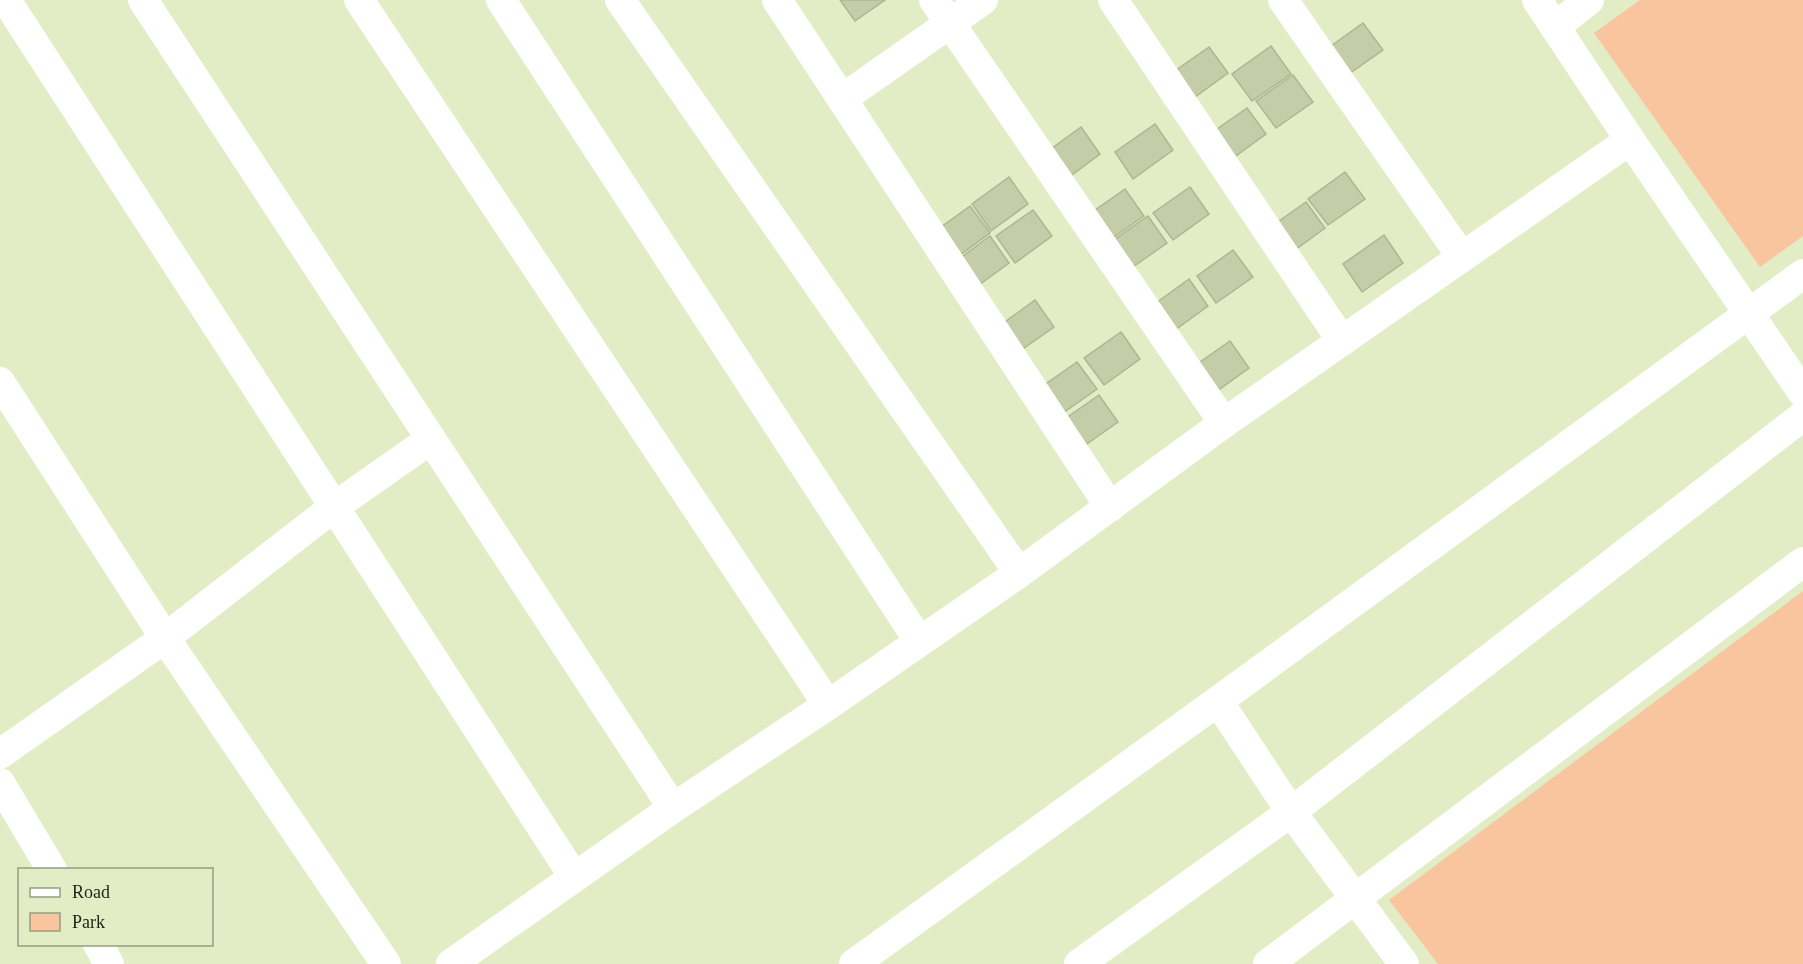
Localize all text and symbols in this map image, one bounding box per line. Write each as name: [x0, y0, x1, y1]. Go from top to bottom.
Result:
legend: [18, 868, 213, 946]
text: Road: [72, 882, 110, 902]
text: Park: [72, 912, 105, 932]

